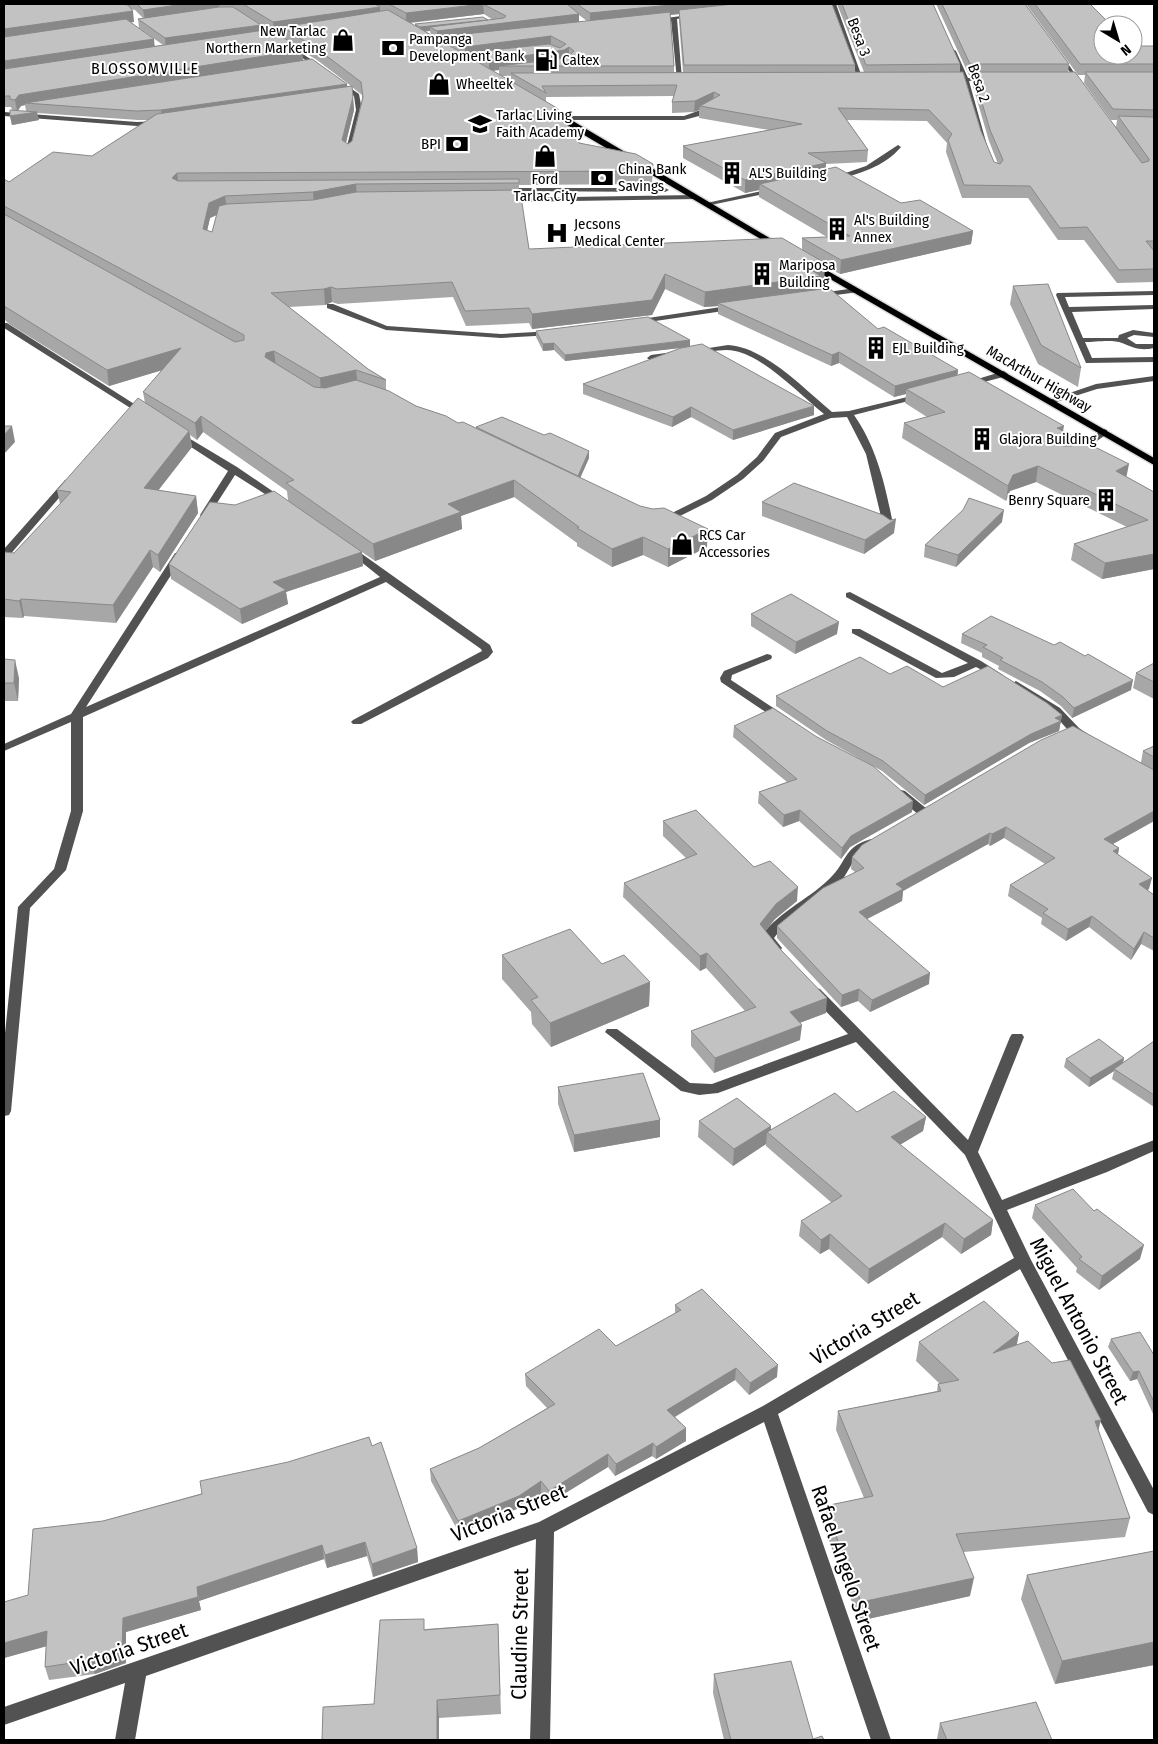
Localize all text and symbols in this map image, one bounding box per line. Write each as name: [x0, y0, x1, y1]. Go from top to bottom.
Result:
street label: Besa 3: [844, 15, 875, 59]
north arrow: [1093, 15, 1143, 65]
place label: New Tarlac Northern Marketing: [206, 22, 327, 57]
shop icon: New Tarlac Northern Marketing: [330, 27, 356, 53]
place label: Pampanga Development Bank: [409, 30, 525, 65]
bank icon: Pampanga Development Bank: [380, 35, 406, 61]
text: N: [1117, 41, 1134, 59]
fuel station icon: Caltex: [533, 47, 559, 73]
place label: Caltex: [562, 51, 600, 69]
district label: BLOSSOMVILLE: [91, 59, 199, 78]
street label: Besa 2: [964, 61, 994, 105]
shop icon: Wheeltek: [426, 71, 452, 97]
place label: Wheeltek: [456, 75, 513, 93]
place label: Tarlac Living Faith Academy: [496, 106, 585, 141]
school or university icon: Tarlac Living Faith Academy: [467, 111, 493, 137]
bank icon: BPI: [444, 131, 470, 157]
place label: BPI: [421, 135, 441, 153]
shop icon: Ford Tarlac City: [532, 143, 558, 169]
place label: China Bank Savings: [618, 160, 686, 195]
building icon: AL'S Building: [719, 160, 745, 186]
place label: AL'S Building: [749, 164, 827, 182]
bank icon: China Bank Savings: [589, 165, 615, 191]
place label: Ford Tarlac City: [514, 170, 577, 205]
place label: Al's Building Annex: [854, 211, 929, 246]
place label: Jecsons Medical Center: [574, 215, 666, 250]
building icon: Al's Building Annex: [824, 216, 850, 242]
hospital icon: Jecsons Medical Center: [544, 220, 570, 246]
place label: Mariposa Building: [779, 256, 836, 291]
building icon: Mariposa Building: [749, 261, 775, 287]
building icon: EJL Building: [863, 335, 889, 361]
place label: EJL Building: [892, 339, 964, 357]
street label: MacArthur Highway: [983, 342, 1095, 417]
building icon: Glajora Building: [969, 426, 995, 452]
place label: Glajora Building: [999, 430, 1097, 448]
building icon: Benry Square: [1093, 487, 1119, 513]
place label: Benry Square: [1008, 491, 1090, 509]
place label: RCS Car Accessories: [699, 526, 770, 561]
shop icon: RCS Car Accessories: [669, 531, 695, 557]
street label: Miguel Antonio Street: [1024, 1233, 1134, 1409]
street label: Victoria Street: [806, 1285, 924, 1371]
street label: Victoria Street: [448, 1478, 571, 1548]
street label: Rafael Angelo Street: [805, 1482, 887, 1654]
street label: Claudine Street: [506, 1568, 534, 1700]
street label: Victoria Street: [67, 1617, 191, 1681]

